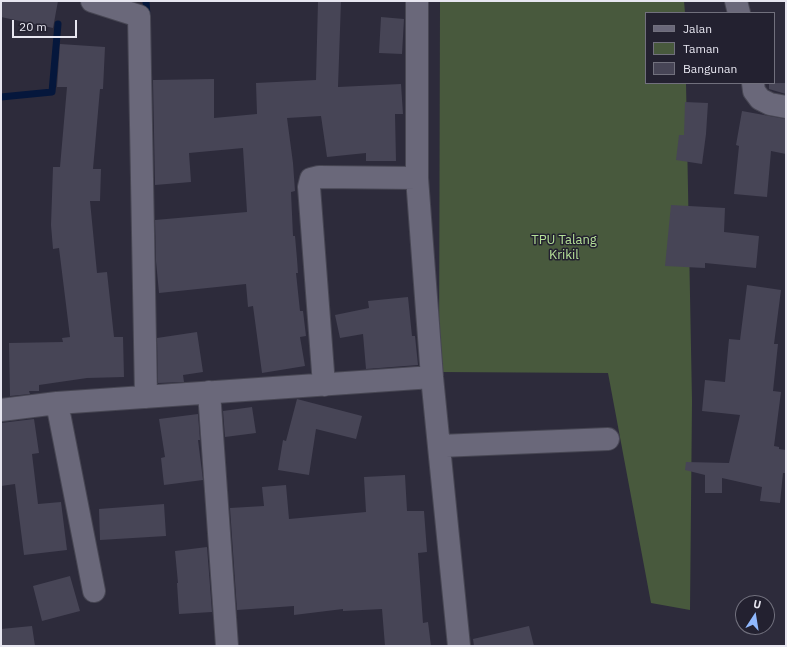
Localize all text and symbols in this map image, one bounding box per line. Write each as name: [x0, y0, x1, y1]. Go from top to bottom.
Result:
scale bar: [14, 12, 79, 38]
legend: [645, 12, 775, 84]
text: 20 m: [19, 19, 47, 34]
text: Jalan: [683, 21, 712, 36]
text: Taman: [683, 41, 719, 56]
text: Bangunan: [683, 61, 737, 76]
park label: TPU Talang Krikil: [531, 232, 597, 263]
north arrow: [735, 595, 775, 635]
text: U: [752, 597, 762, 612]

